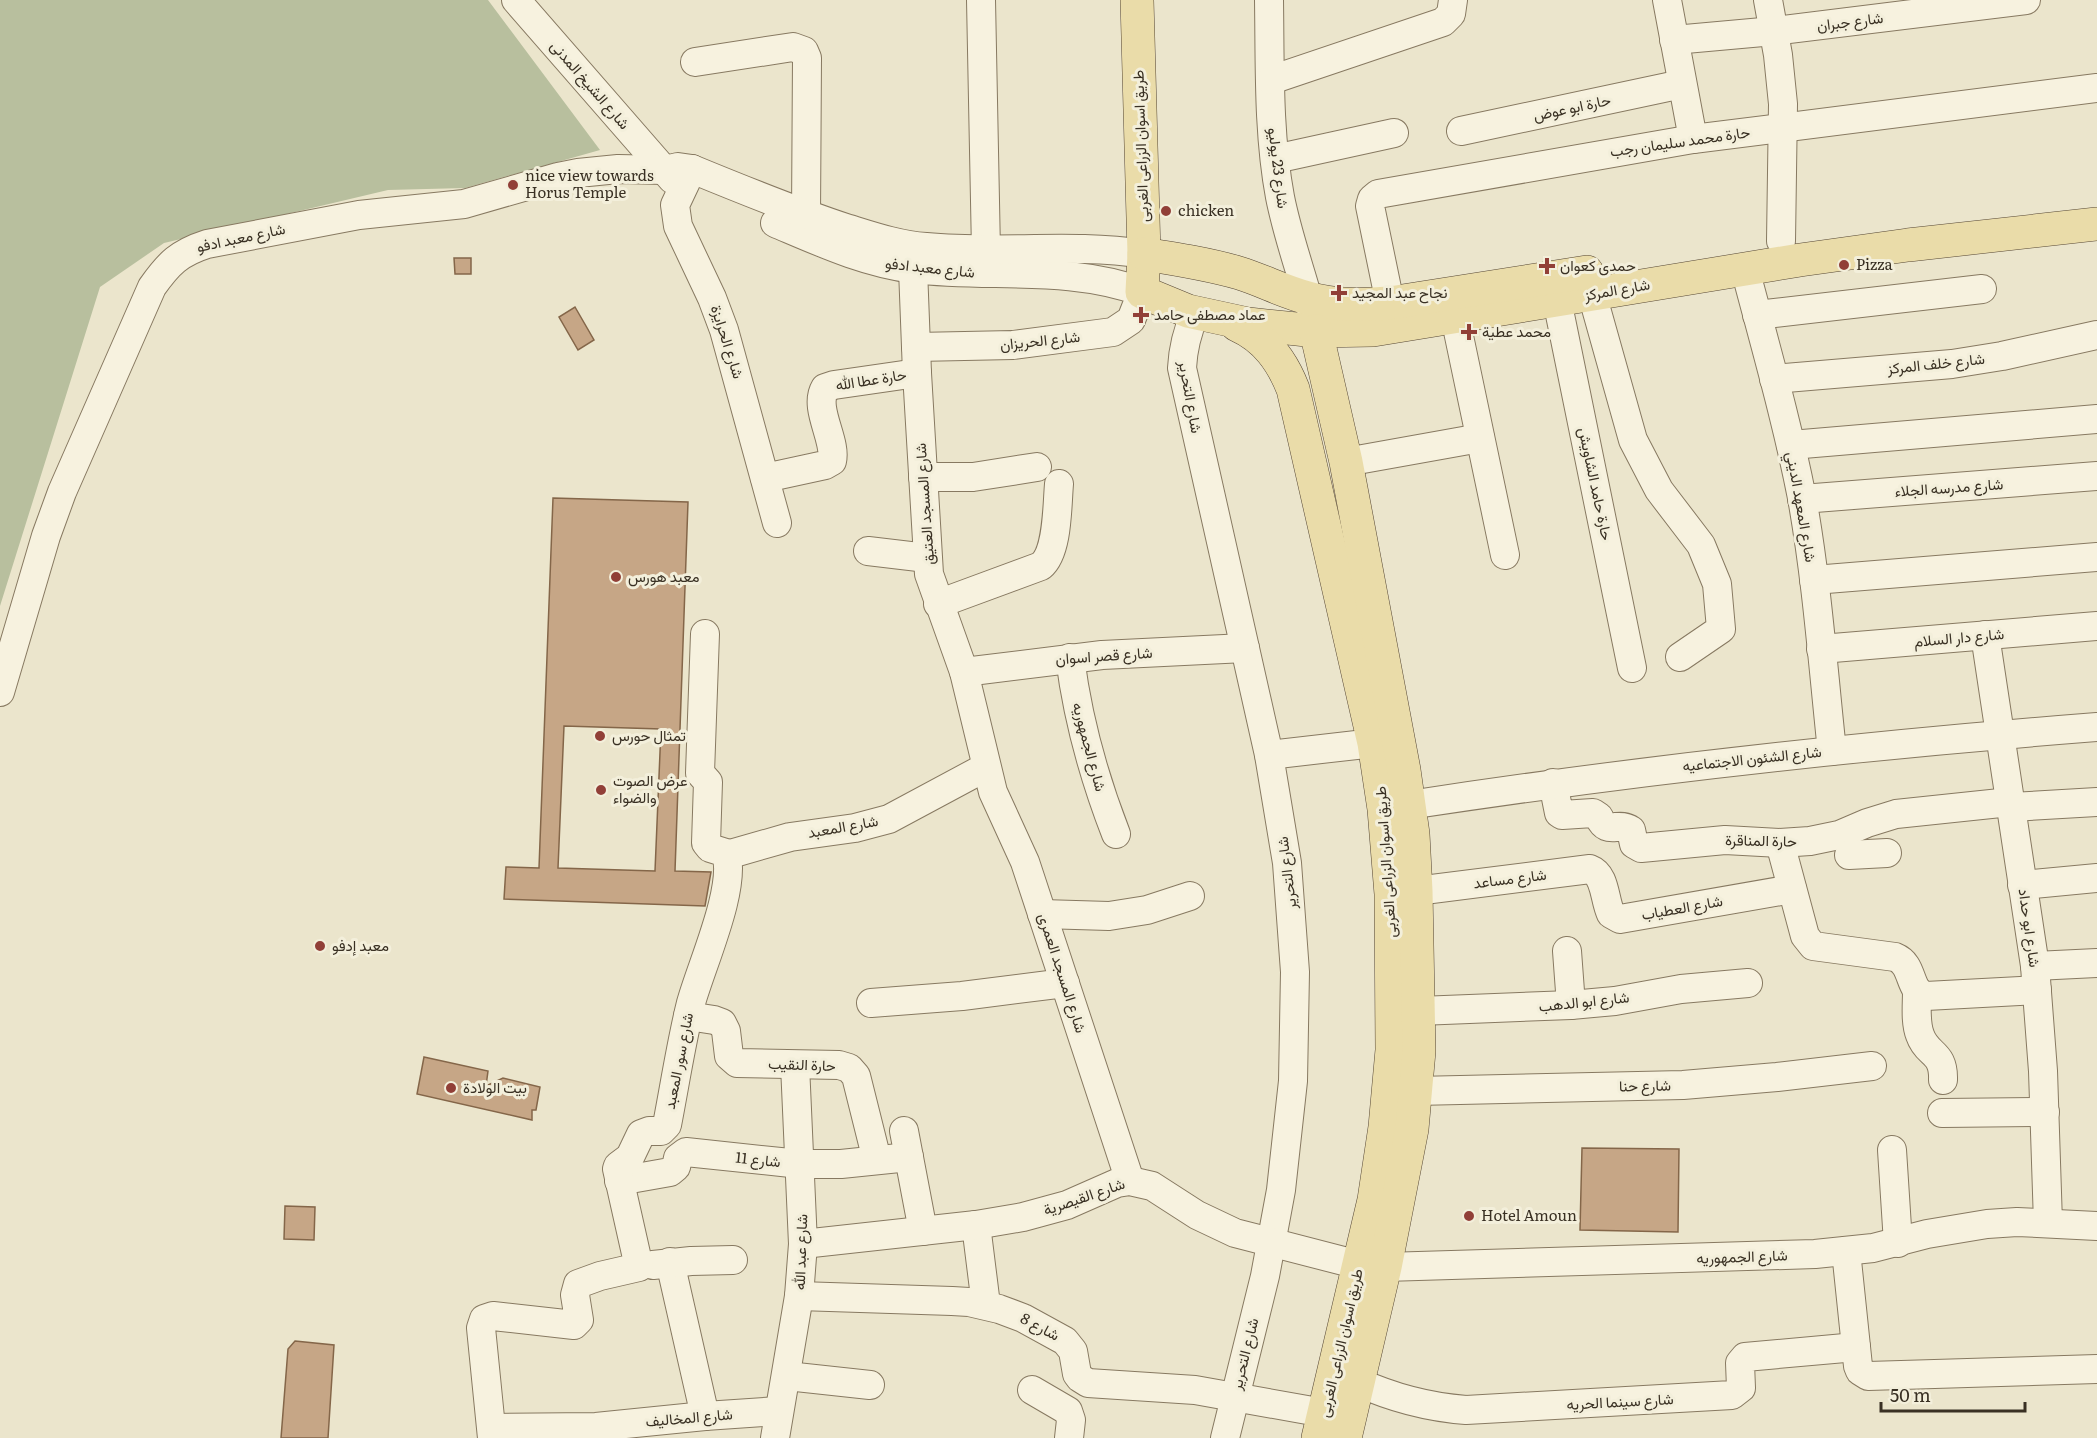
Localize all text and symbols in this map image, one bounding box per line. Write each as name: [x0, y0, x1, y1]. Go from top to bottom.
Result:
street label: شارع جبران: [1815, 5, 1885, 37]
street label: شارع الشيخ المدنى: [545, 34, 637, 134]
street label: طريق اسوان الزراعى الغربى: [1125, 69, 1154, 223]
street label: حارة ابو عوض: [1531, 87, 1613, 126]
street label: حارة محمد سليمان رجب: [1608, 119, 1751, 162]
street label: شارع 23 يوليو: [1262, 126, 1296, 210]
place label: nice view towards Horus Temple: [525, 163, 654, 203]
marker: nice view towards Horus Temple: [506, 178, 520, 192]
place label: chicken: [1178, 198, 1234, 221]
marker: chicken: [1159, 204, 1173, 218]
street label: شارع معبد ادفو: [194, 216, 288, 258]
street label: شارع معبد ادفو: [884, 250, 976, 284]
place label: Pizza: [1856, 252, 1894, 275]
place label: حمدى كعوان: [1560, 253, 1636, 276]
marker: حمدى كعوان: [1538, 257, 1556, 275]
marker: Pizza: [1837, 258, 1851, 272]
street label: شارع المركز: [1581, 271, 1652, 307]
place label: نجاح عبد المجيد: [1352, 280, 1448, 304]
marker: نجاح عبد المجيد: [1330, 284, 1348, 302]
street label: شارع الحرايزة: [705, 302, 751, 382]
place label: عماد مصطفى حامد: [1154, 302, 1266, 325]
marker: عماد مصطفى حامد: [1132, 306, 1150, 324]
place label: محمد عطية: [1482, 319, 1551, 342]
marker: محمد عطية: [1460, 323, 1478, 341]
street label: شارع الحريزان: [999, 324, 1081, 356]
street label: شارع خلف المركز: [1885, 346, 1986, 380]
street label: شارع التحرير: [1173, 358, 1209, 435]
street label: حارة عطا الله: [834, 362, 908, 395]
street label: حارة حامد الشاويش: [1573, 425, 1620, 542]
street label: شارع المسجد العتيق: [908, 442, 940, 566]
street label: شارع المعهد الديني: [1778, 450, 1824, 564]
street label: شارع مدرسه الجلاء: [1894, 471, 2004, 503]
place label: معبد هورس: [628, 564, 700, 587]
marker: معبد هورس: [609, 570, 623, 584]
street label: شارع دار السلام: [1913, 621, 2005, 653]
street label: شارع قصر اسوان: [1055, 640, 1153, 670]
street label: شارع الجمهوريه: [1067, 699, 1113, 794]
place label: تمثال حورس: [612, 723, 686, 746]
marker: تمثال حورس: [593, 729, 607, 743]
street label: شارع الشئون الاجتماعيه: [1681, 739, 1823, 777]
place label: عرض الصوت والضواء: [613, 768, 688, 808]
marker: عرض الصوت والضواء: [594, 783, 608, 797]
street label: طريق اسوان الزراعى الغربى: [1368, 785, 1401, 939]
street label: شارع المعبد: [806, 808, 880, 844]
street label: حارة المناقرة: [1725, 827, 1797, 852]
street label: شارع التحرير: [1270, 835, 1303, 912]
street label: شارع مساعد: [1472, 862, 1548, 894]
street label: شارع ابو حداد: [2013, 887, 2047, 969]
street label: شارع العطياب: [1639, 888, 1725, 926]
street label: شارع المسجد العمرى: [1032, 910, 1094, 1036]
place label: معبد إدفو: [332, 933, 389, 956]
marker: معبد إدفو: [313, 939, 327, 953]
street label: شارع ابو الدهب: [1537, 984, 1631, 1018]
street label: شارع سور المعبد: [657, 1010, 699, 1111]
street label: حارة النقيب: [768, 1051, 836, 1076]
street label: شارع حنا: [1619, 1073, 1671, 1097]
place label: بيت الولادة: [463, 1075, 527, 1098]
marker: بيت الولادة: [444, 1081, 458, 1095]
street label: شارع 11: [734, 1145, 782, 1173]
street label: شارع القيصرية: [1040, 1171, 1128, 1221]
place label: Hotel Amoun: [1481, 1203, 1577, 1226]
marker: Hotel Amoun: [1462, 1209, 1476, 1223]
street label: شارع عبد الله: [787, 1213, 813, 1290]
street label: شارع الجمهوريه: [1696, 1242, 1788, 1270]
street label: طريق اسوان الزراعى الغربى: [1311, 1266, 1368, 1419]
street label: شارع 8: [1017, 1306, 1065, 1347]
street label: شارع التحرير: [1223, 1315, 1265, 1393]
scale bar: [1881, 1375, 2025, 1413]
text: 50 m: [1890, 1381, 1931, 1408]
street label: شارع سينما الحريه: [1566, 1386, 1674, 1416]
street label: شارع المخاليف: [644, 1401, 734, 1433]

